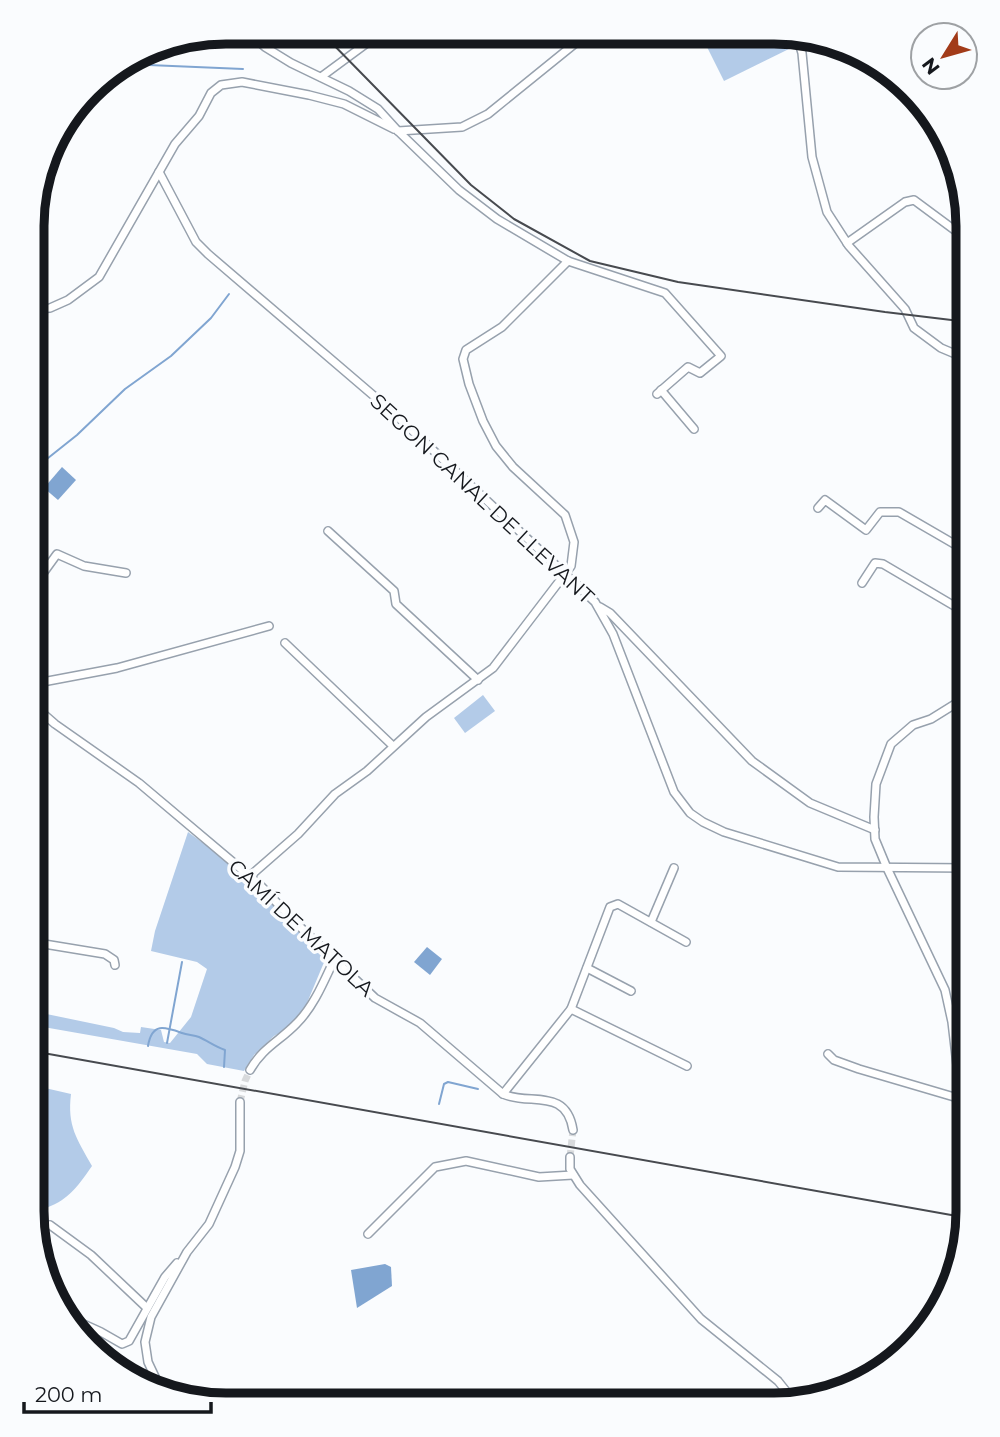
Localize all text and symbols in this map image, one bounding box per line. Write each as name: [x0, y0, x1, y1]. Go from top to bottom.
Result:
north arrow: [909, 21, 979, 91]
text: N: [917, 53, 945, 79]
street label: SEGON CANAL DE LLEVANT: [365, 388, 599, 609]
street label: CAMÍ DE MATOLA: [223, 854, 380, 1002]
scale bar: [24, 1370, 212, 1414]
text: 200 m: [35, 1382, 102, 1407]

